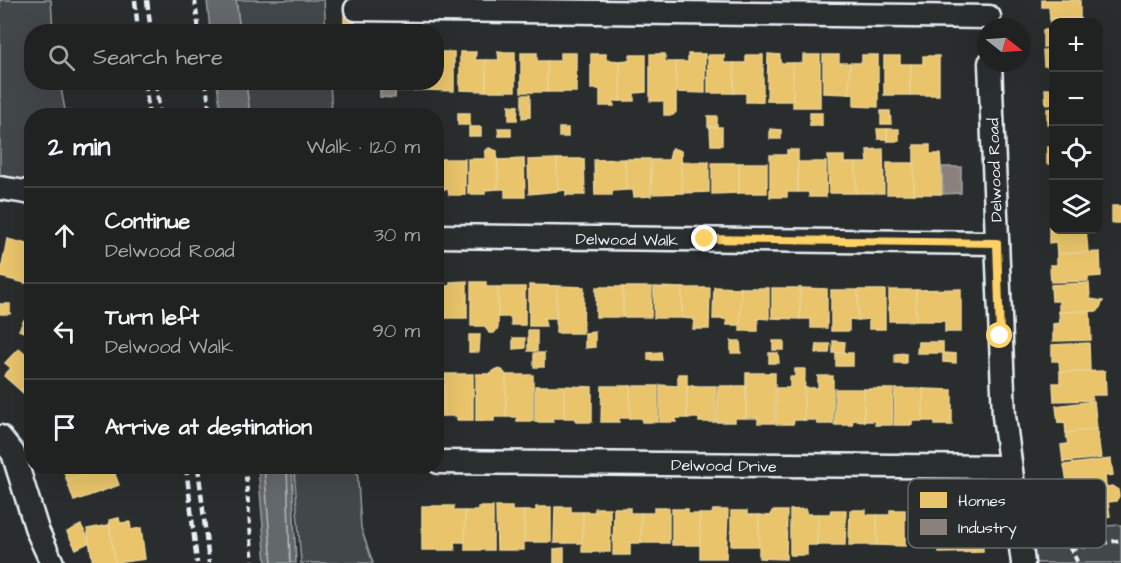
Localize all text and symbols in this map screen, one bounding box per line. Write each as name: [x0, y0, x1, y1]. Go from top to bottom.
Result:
north arrow: [977, 18, 1031, 72]
map controls: [1049, 18, 1103, 234]
button: +: [1049, 18, 1103, 72]
search box: [24, 24, 444, 90]
icon: search: [45, 41, 78, 74]
text: Search here: [93, 42, 223, 73]
button: −: [1049, 72, 1103, 126]
street label: Delwood Road: [982, 118, 1008, 222]
button: locate: [1049, 126, 1103, 180]
text: 2 min: [48, 129, 110, 165]
text: Walk · 120 m: [307, 133, 420, 161]
button: layers: [1049, 180, 1103, 234]
text: Continue: [105, 206, 190, 237]
icon: ahead: [48, 219, 81, 252]
text: 30 m: [374, 221, 420, 249]
route end: [691, 225, 717, 251]
street label: Delwood Walk: [575, 228, 679, 252]
text: Delwood Road: [105, 237, 235, 265]
text: Turn left: [105, 302, 199, 333]
icon: left: [48, 315, 81, 348]
text: 90 m: [372, 317, 420, 345]
route start: [986, 322, 1012, 348]
text: Delwood Walk: [105, 333, 233, 361]
icon: arrive: [48, 411, 81, 444]
text: Arrive at destination: [105, 412, 312, 443]
street label: Delwood Drive: [671, 454, 777, 478]
legend: [908, 479, 1106, 548]
text: Homes: [958, 490, 1006, 512]
text: Industry: [958, 517, 1017, 540]

